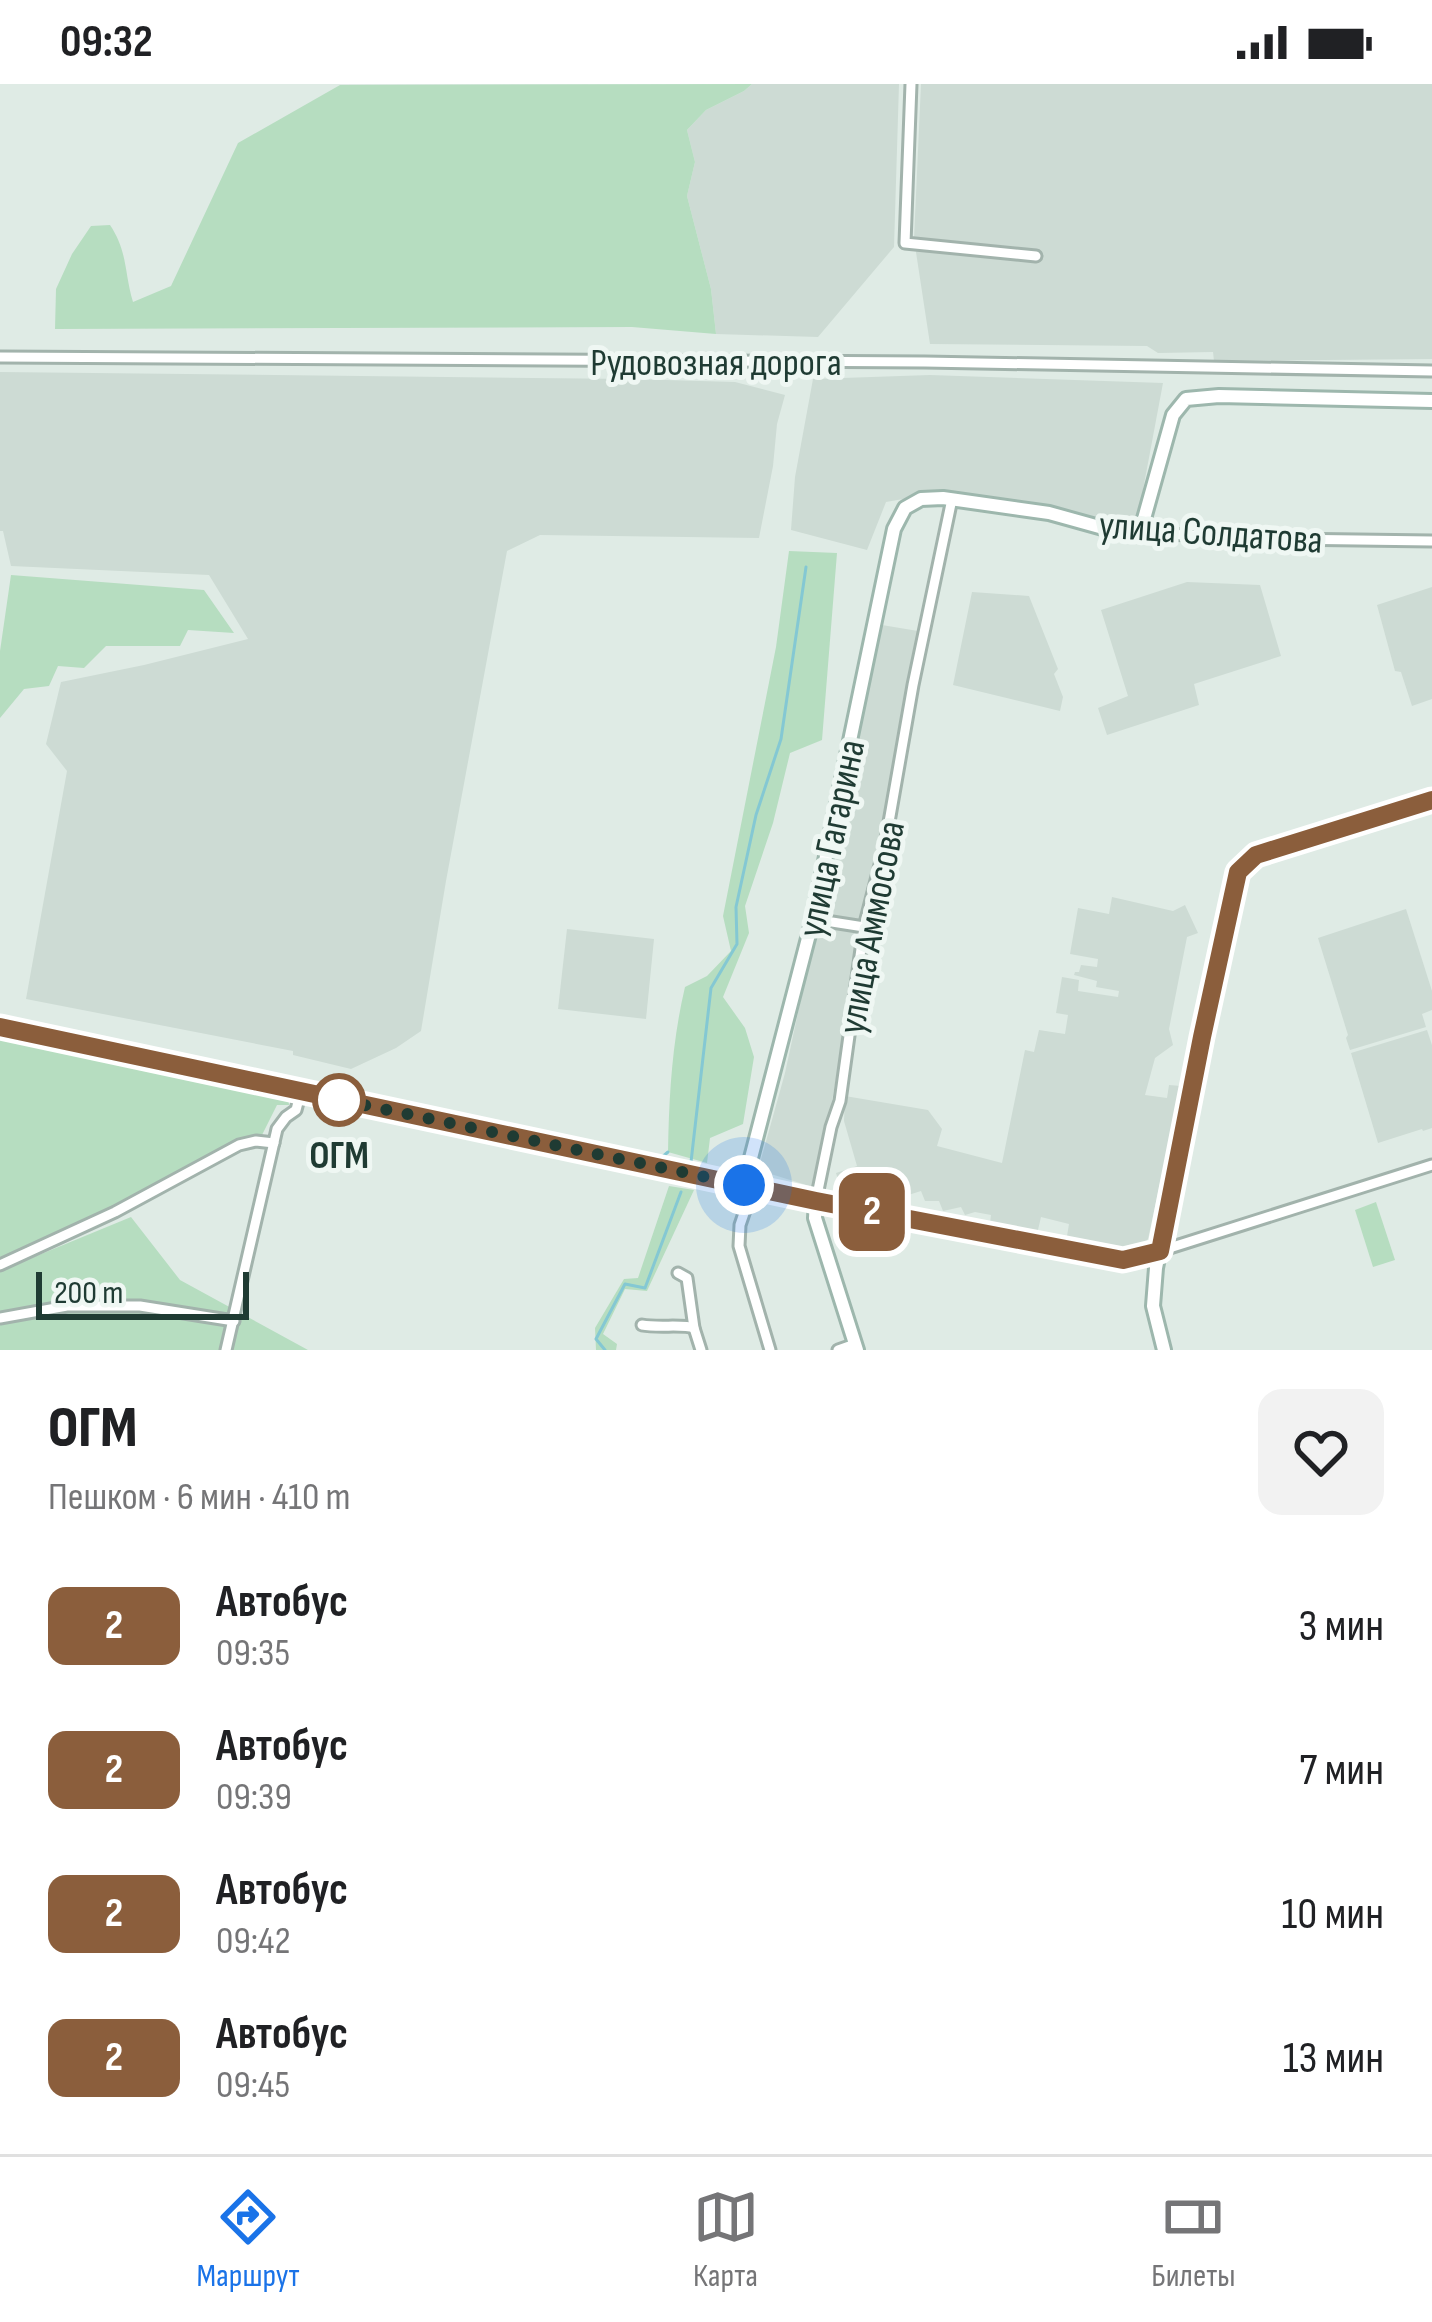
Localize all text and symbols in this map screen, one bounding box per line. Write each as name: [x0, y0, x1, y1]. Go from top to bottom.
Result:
text: 09:32: [60, 15, 153, 70]
street label: Рудовозная дорога: [590, 340, 842, 387]
street label: улица Солдатова: [1097, 502, 1324, 565]
street label: улица Гагарина: [789, 735, 876, 942]
street label: улица Аммосова: [829, 817, 916, 1038]
marker: ОГМ: [314, 1075, 364, 1125]
place label: ОГМ: [309, 1133, 369, 1180]
your location: [714, 1155, 774, 1215]
line badge: 2: [833, 1173, 911, 1251]
text: 2: [863, 1186, 881, 1237]
scale bar: [36, 1266, 249, 1319]
text: 200 m: [54, 1273, 123, 1313]
button: heart: [1258, 1389, 1384, 1515]
text: ОГМ: [48, 1395, 137, 1463]
text: Пешком · 6 мин · 410 m: [48, 1474, 351, 1521]
text: Автобус: [216, 1575, 348, 1630]
text: 3 мин: [1298, 1599, 1384, 1654]
text: 2: [105, 1600, 123, 1651]
text: 09:35: [216, 1630, 290, 1677]
text: Автобус: [216, 1719, 348, 1774]
text: 7 мин: [1299, 1743, 1384, 1798]
text: 2: [105, 1744, 123, 1795]
text: 09:39: [216, 1774, 292, 1821]
text: Автобус: [216, 1863, 348, 1918]
text: 10 мин: [1281, 1887, 1384, 1942]
text: 2: [105, 1888, 123, 1939]
text: 09:42: [216, 1918, 291, 1965]
text: Автобус: [216, 2007, 348, 2062]
text: 13 мин: [1283, 2031, 1384, 2086]
text: 2: [105, 2032, 123, 2083]
text: 09:45: [216, 2062, 290, 2109]
tab: Маршрут: [196, 2184, 300, 2296]
tab: Карта: [693, 2184, 759, 2296]
tab: Билеты: [1151, 2184, 1236, 2296]

